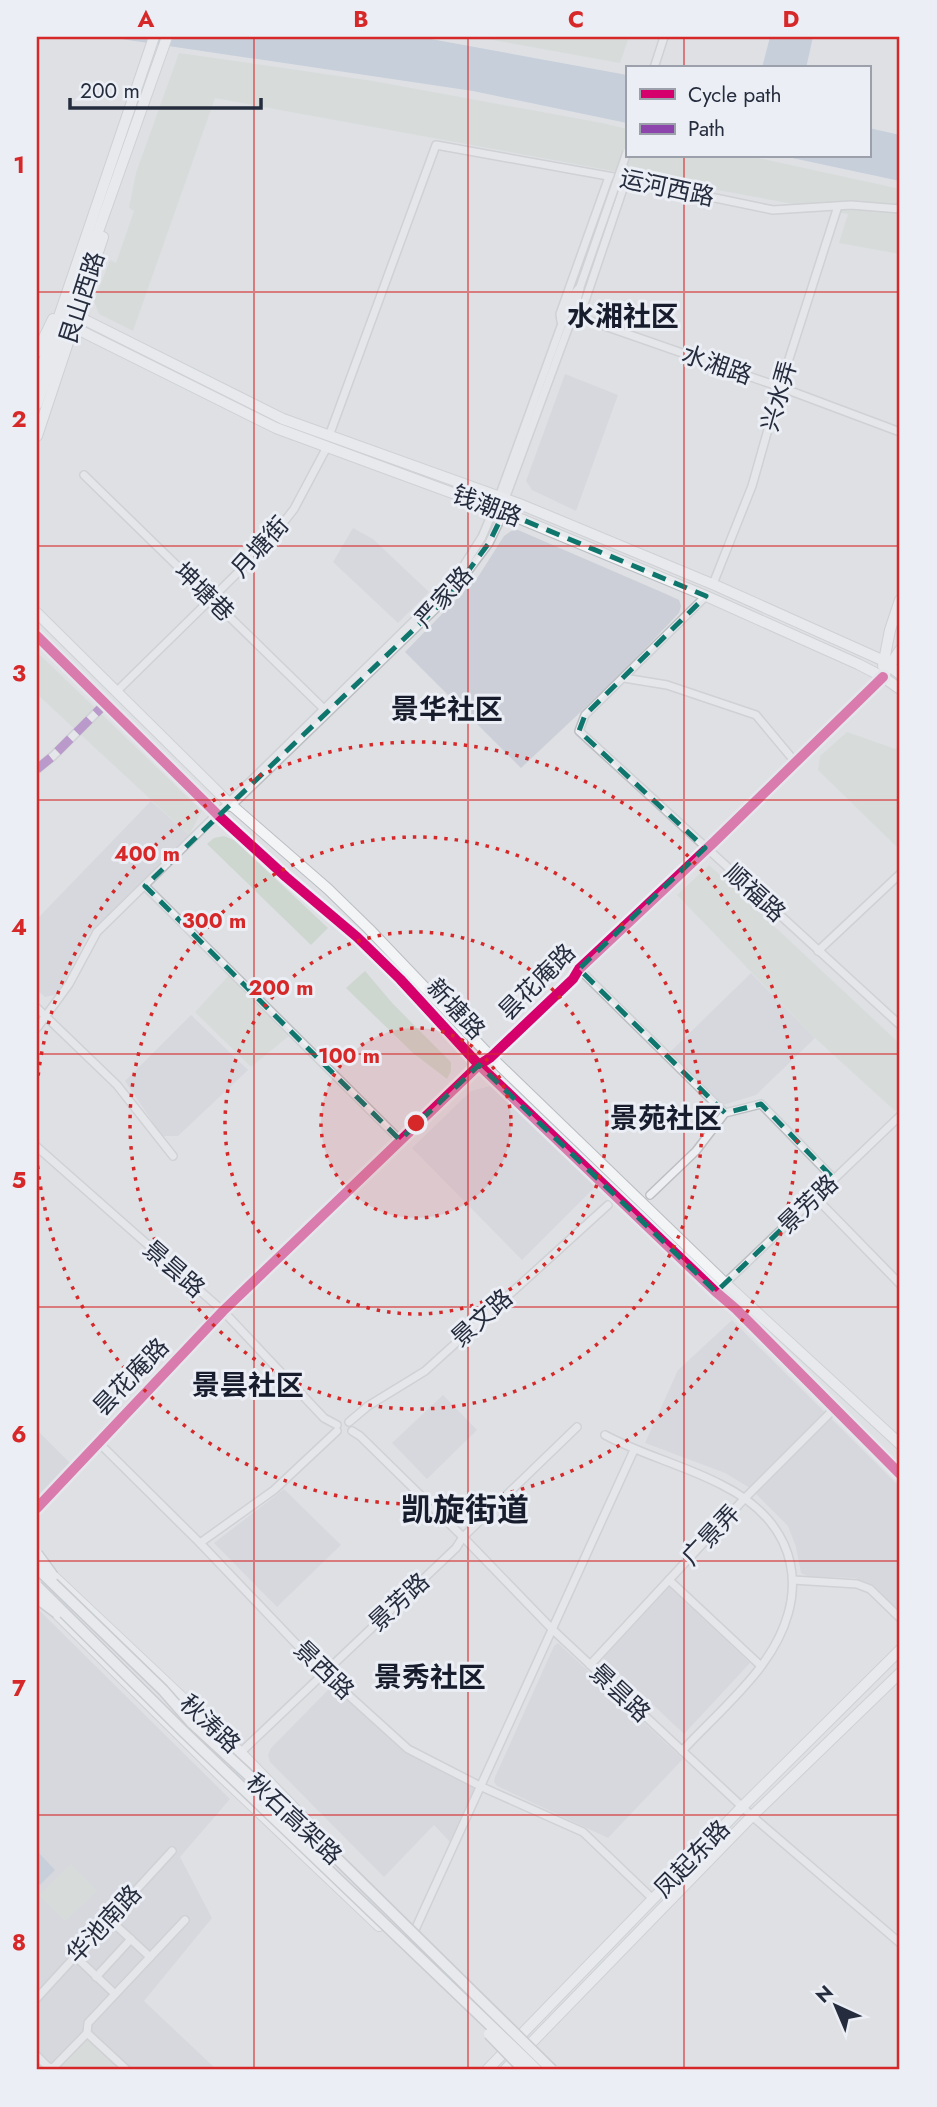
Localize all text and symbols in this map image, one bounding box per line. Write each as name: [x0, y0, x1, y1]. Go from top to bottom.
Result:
text: A: [137, 2, 155, 36]
text: B: [353, 2, 369, 36]
text: C: [568, 2, 584, 36]
text: D: [783, 2, 800, 36]
scale bar: [70, 66, 261, 110]
legend: [626, 66, 870, 158]
text: 200 m: [80, 76, 140, 106]
text: Cycle path: [688, 80, 781, 110]
text: Path: [688, 114, 725, 144]
text: 1: [13, 148, 25, 182]
street label: 运河西路: [617, 160, 718, 215]
street label: 艮山西路: [50, 247, 113, 349]
district label: 水湘社区: [567, 296, 679, 337]
street label: 水湘路: [677, 336, 757, 393]
street label: 兴水弄: [752, 356, 805, 435]
text: 2: [11, 402, 27, 436]
street label: 钱潮路: [447, 476, 527, 535]
street label: 月塘街: [223, 508, 297, 585]
street label: 坤塘巷: [166, 554, 242, 629]
street label: 严家路: [407, 558, 481, 635]
text: 3: [12, 656, 26, 690]
district label: 景华社区: [391, 689, 503, 730]
text: 400 m: [114, 839, 180, 869]
street label: 顺福路: [717, 856, 794, 930]
text: 300 m: [182, 906, 246, 936]
text: 4: [11, 910, 27, 944]
street label: 昙花庵路: [490, 935, 583, 1028]
street label: 新塘路: [419, 970, 494, 1047]
text: 200 m: [248, 973, 314, 1003]
text: 100 m: [318, 1041, 380, 1071]
district label: 景苑社区: [610, 1098, 722, 1139]
centre of rings: [404, 1111, 428, 1135]
text: 5: [12, 1163, 26, 1197]
street label: 景芳路: [770, 1166, 846, 1241]
street label: 景昙路: [136, 1232, 213, 1305]
street label: 景文路: [443, 1281, 520, 1355]
street label: 昙花庵路: [85, 1330, 177, 1423]
district label: 景昙社区: [192, 1365, 304, 1406]
text: 6: [11, 1417, 27, 1451]
district label: 凯旋街道: [401, 1487, 529, 1533]
street label: 广景弄: [673, 1496, 748, 1573]
street label: 景芳路: [360, 1564, 437, 1639]
street label: 景西路: [286, 1632, 362, 1707]
street label: 景昙路: [582, 1655, 659, 1730]
district label: 景秀社区: [374, 1657, 486, 1698]
text: 7: [12, 1671, 26, 1705]
street label: 秋涛路: [172, 1686, 249, 1761]
street label: 秋石高架路: [239, 1765, 350, 1872]
street label: 凤起东路: [646, 1812, 738, 1905]
street label: 华池南路: [58, 1877, 149, 1971]
text: 8: [12, 1925, 26, 1959]
north arrow: [800, 1970, 870, 2040]
text: N: [810, 1979, 839, 2009]

